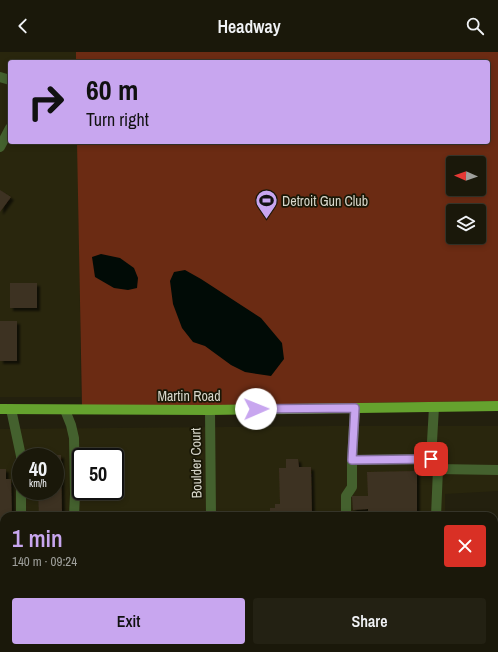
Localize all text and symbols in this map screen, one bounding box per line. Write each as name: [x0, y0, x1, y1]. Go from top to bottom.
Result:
text: Headway: [217, 14, 281, 39]
icon: back: [12, 15, 34, 37]
icon: search: [464, 15, 486, 37]
text: 60 m: [86, 71, 138, 109]
icon: right: [20, 76, 72, 128]
text: Turn right: [86, 107, 149, 132]
north arrow: [446, 156, 486, 196]
map controls: [446, 156, 486, 244]
sports icon: Detroit Gun Club: [253, 188, 279, 221]
place label: Detroit Gun Club: [282, 192, 368, 210]
button: layers: [446, 204, 486, 244]
street label: Martin Road: [157, 387, 221, 405]
position arrow: [235, 388, 277, 430]
street label: Boulder Court: [186, 427, 206, 499]
pin: [414, 442, 448, 476]
speed limit sign: 50: [72, 448, 124, 500]
icon: arrive: [420, 448, 442, 470]
text: 40: [29, 455, 47, 482]
text: km/h: [29, 477, 47, 490]
text: 1 min: [12, 522, 63, 554]
button: close: [444, 525, 486, 567]
text: 140 m · 09:24: [12, 553, 77, 570]
button: Exit: [12, 598, 245, 644]
button: Share: [253, 598, 486, 644]

